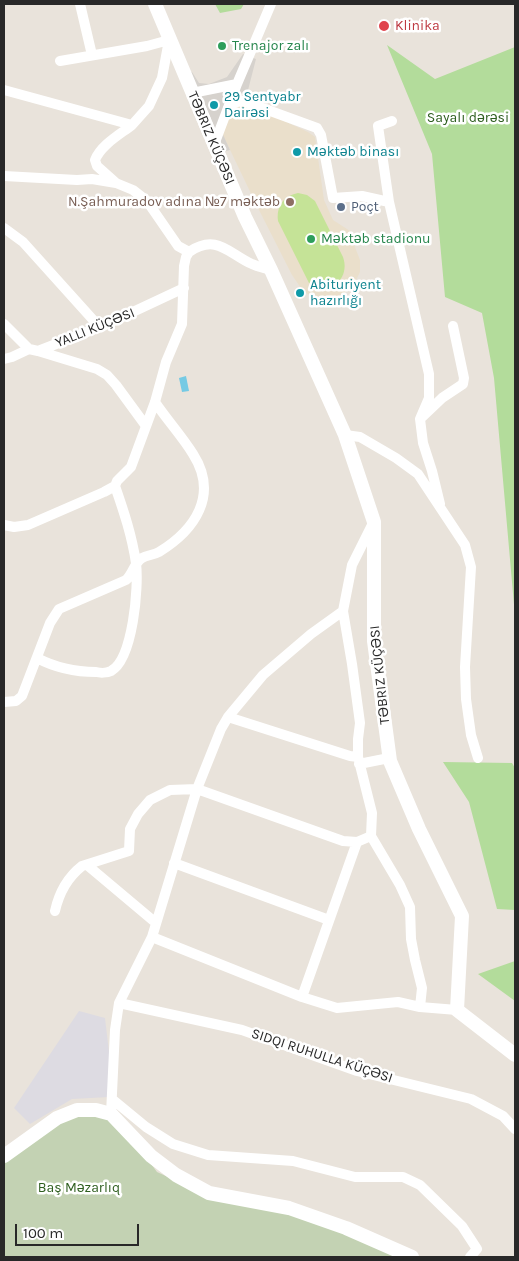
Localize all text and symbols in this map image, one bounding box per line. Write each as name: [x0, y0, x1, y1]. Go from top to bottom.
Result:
place label: Klinika: [395, 18, 440, 34]
marker: Klinika: [377, 19, 391, 33]
place label: Trenajor zalı: [232, 38, 309, 54]
marker: Trenajor zalı: [216, 40, 228, 52]
street label: TƏBRIZ KÜÇƏSI: [184, 89, 238, 187]
place label: 29 Sentyabr Dairəsi: [224, 89, 301, 121]
marker: 29 Sentyabr Dairəsi: [208, 99, 220, 111]
park label: Sayalı dərəsi: [427, 110, 509, 126]
place label: Məktəb binası: [307, 144, 399, 160]
marker: Məktəb binası: [291, 146, 303, 158]
place label: N.Şahmuradov adına №7 məktəb: [68, 194, 280, 210]
marker: N.Şahmuradov adına №7 məktəb: [284, 196, 296, 208]
place label: Poçt: [351, 199, 379, 215]
marker: Poçt: [335, 201, 347, 213]
place label: Məktəb stadionu: [321, 231, 431, 247]
marker: Məktəb stadionu: [305, 233, 317, 245]
place label: Abituriyent hazırlığı: [310, 277, 381, 310]
marker: Abituriyent hazırlığı: [294, 287, 306, 299]
street label: YALLI KÜÇƏSI: [53, 304, 137, 352]
street label: TƏBRIZ KÜÇƏSI: [366, 625, 394, 725]
street label: SIDQI RUHULLA KÜÇƏSI: [249, 1025, 395, 1087]
park label: Baş Məzarlıq: [38, 1180, 120, 1196]
scale bar: [18, 1214, 141, 1246]
text: 100 m: [23, 1224, 63, 1242]

